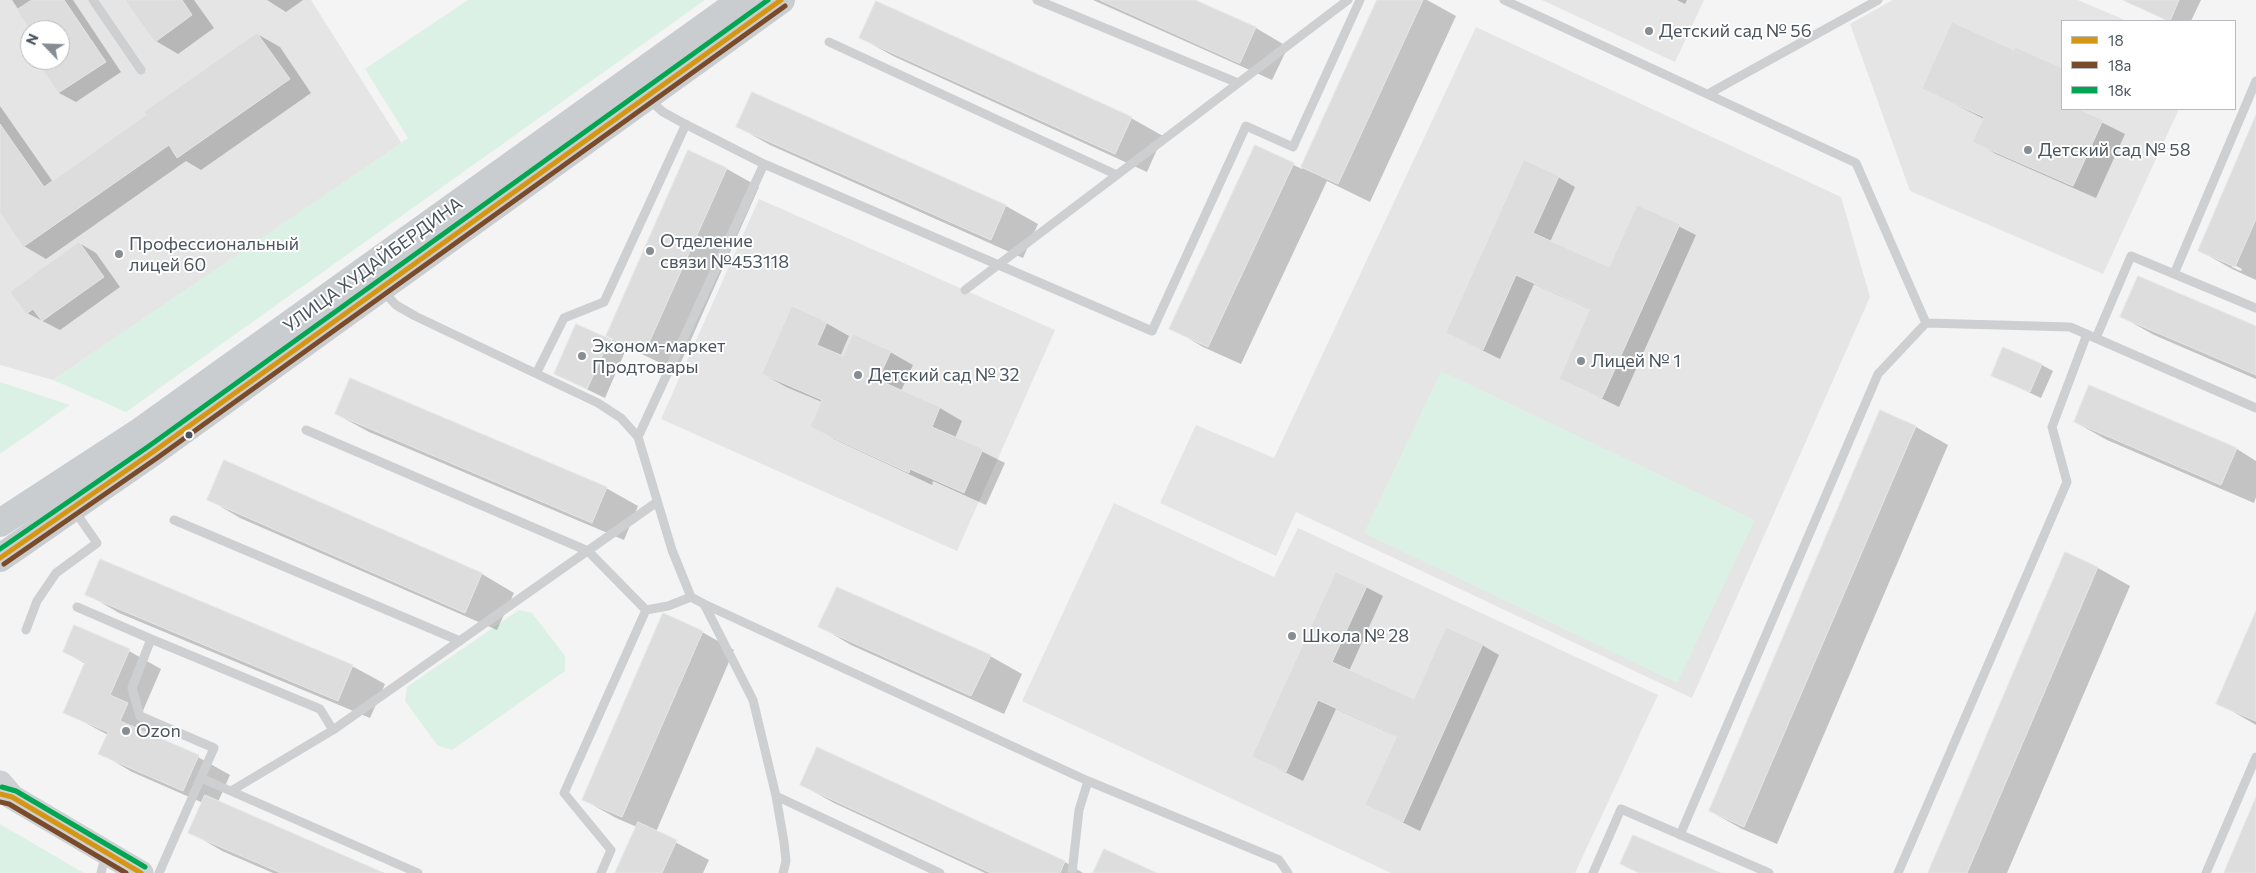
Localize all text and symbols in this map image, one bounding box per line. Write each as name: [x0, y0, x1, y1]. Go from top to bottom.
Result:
north arrow: [20, 20, 70, 70]
place label: Детский сад № 56: [1659, 20, 1812, 42]
legend: [2061, 20, 2236, 110]
marker: Детский сад № 56: [1643, 25, 1655, 37]
text: N: [22, 31, 42, 47]
text: 18: [2108, 31, 2124, 49]
text: 18а: [2108, 56, 2131, 74]
text: 18к: [2108, 81, 2132, 99]
place label: Детский сад № 58: [2038, 139, 2191, 161]
marker: Детский сад № 58: [2022, 144, 2034, 156]
street label: УЛИЦА ХУДАЙБЕРДИНА: [279, 193, 467, 337]
place label: Отделение связи №453118: [660, 230, 789, 272]
place label: Профессиональный лицей 60: [129, 233, 299, 276]
marker: Отделение связи №453118: [644, 245, 656, 257]
marker: Профессиональный лицей 60: [113, 248, 125, 260]
place label: Эконом-маркет Продтовары: [592, 335, 726, 378]
marker: Эконом-маркет Продтовары: [576, 350, 588, 362]
place label: Лицей № 1: [1591, 350, 1681, 372]
marker: Лицей № 1: [1575, 355, 1587, 367]
place label: Детский сад № 32: [868, 364, 1020, 386]
marker: Детский сад № 32: [852, 369, 864, 381]
unlabelled marker: [184, 430, 194, 440]
place label: Школа № 28: [1302, 625, 1409, 647]
marker: Школа № 28: [1286, 630, 1298, 642]
place label: Ozon: [136, 720, 181, 742]
marker: Ozon: [120, 725, 132, 737]

